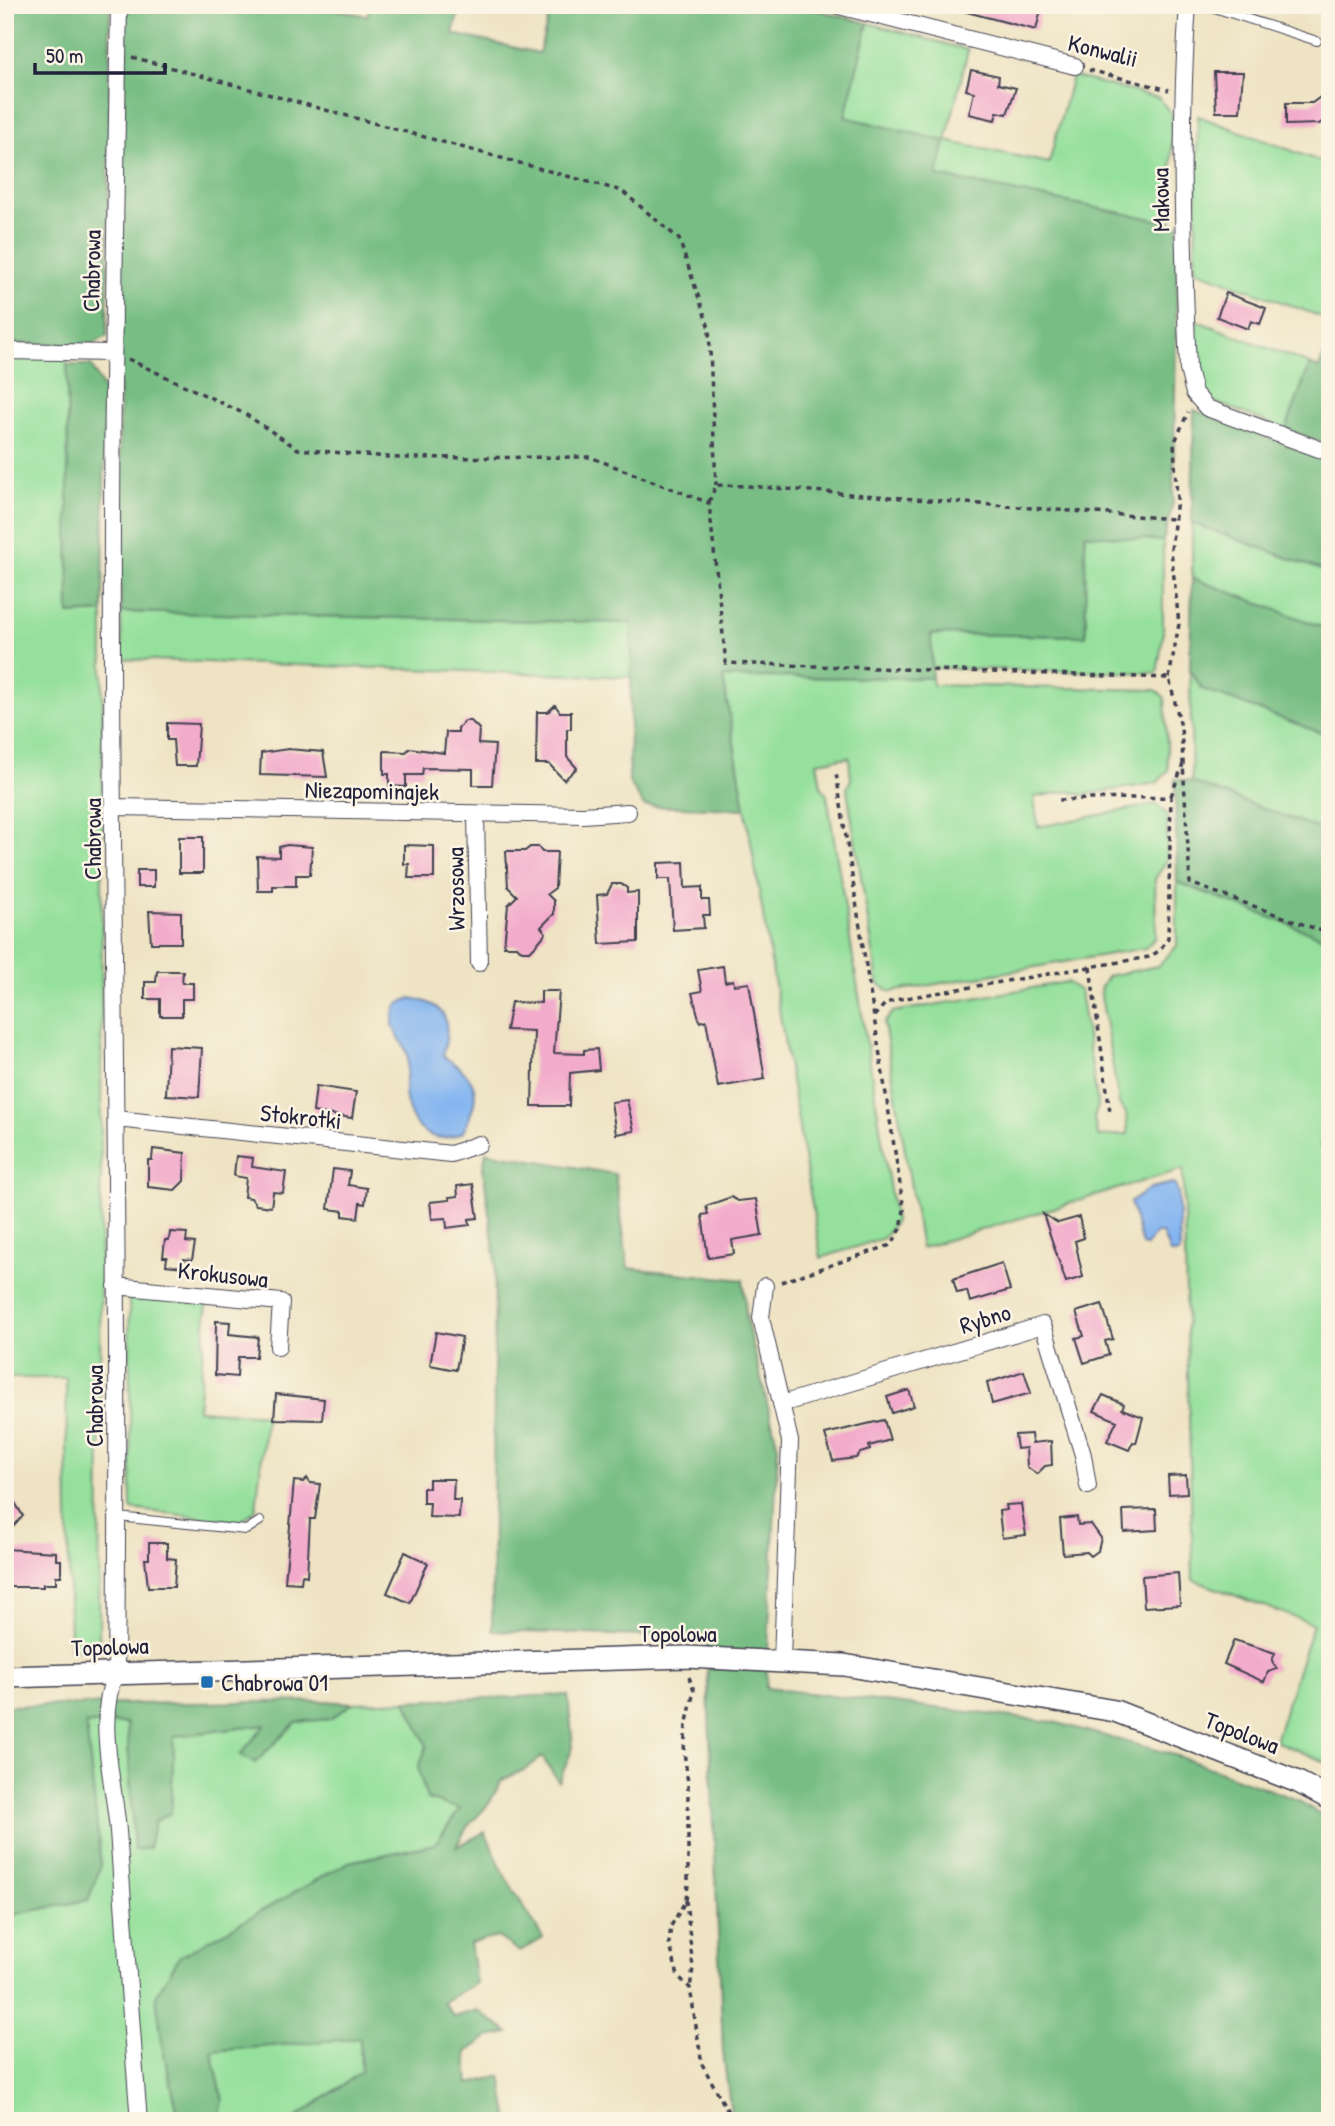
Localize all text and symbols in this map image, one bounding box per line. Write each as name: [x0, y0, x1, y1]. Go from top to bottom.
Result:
street label: Konwalii: [1065, 26, 1141, 74]
scale bar: [35, 32, 164, 76]
text: 50 m: [46, 41, 83, 70]
street label: Makowa: [1143, 168, 1177, 232]
street label: Chabrowa: [74, 230, 108, 312]
street label: Niezapominajek: [305, 773, 440, 807]
street label: Chabrowa: [76, 798, 108, 880]
street label: Wrzosowa: [438, 847, 472, 931]
street label: Stokrotki: [259, 1096, 343, 1136]
street label: Krokusowa: [176, 1253, 270, 1295]
street label: Rybno: [956, 1295, 1015, 1341]
street label: Chabrowa: [78, 1365, 110, 1447]
street label: Topolowa: [639, 1617, 717, 1649]
street label: Topolowa: [71, 1629, 149, 1663]
place label: Chabrowa 01: [221, 1666, 328, 1698]
marker: Chabrowa 01: [199, 1674, 215, 1690]
street label: Topolowa: [1200, 1703, 1284, 1761]

